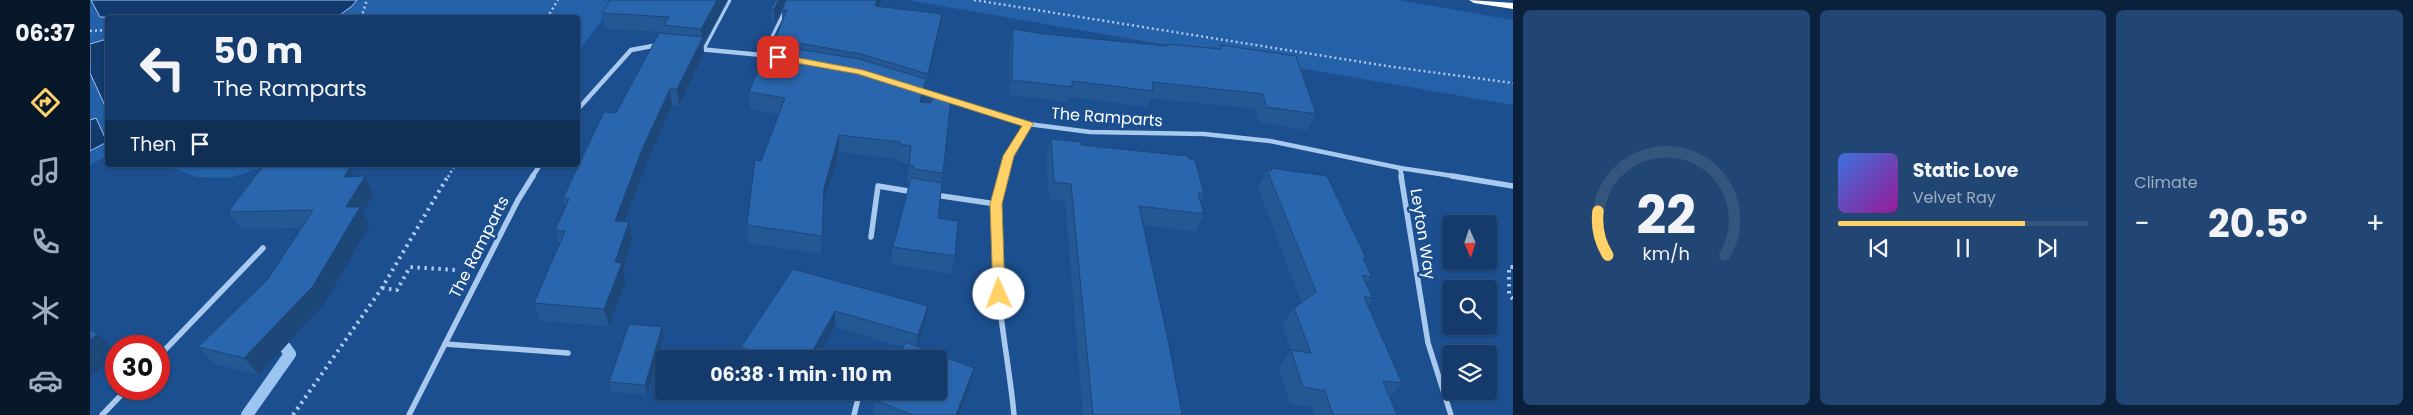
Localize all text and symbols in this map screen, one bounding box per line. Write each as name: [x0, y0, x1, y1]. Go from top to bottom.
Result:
text: 06:37: [15, 18, 75, 49]
text: 50 m: [213, 26, 303, 75]
icon: left: [130, 35, 195, 100]
pin: [757, 36, 799, 78]
icon: arrive: [764, 43, 792, 71]
text: The Ramparts: [213, 73, 367, 104]
icon: directions: [28, 85, 63, 120]
street label: The Ramparts: [1050, 102, 1164, 132]
icon: arrive: [186, 130, 214, 158]
text: Then: [130, 131, 176, 158]
icon: music: [28, 154, 63, 189]
text: Static Love: [1913, 157, 2019, 184]
text: Climate: [2134, 171, 2198, 194]
text: 22: [1637, 179, 1696, 252]
text: Velvet Ray: [1913, 186, 1996, 209]
street label: Leyton Way: [1404, 187, 1442, 281]
street label: The Ramparts: [443, 192, 515, 302]
text: 20.5°: [2208, 197, 2308, 250]
text: −: [2134, 204, 2150, 243]
text: +: [2366, 204, 2385, 243]
north arrow: [1442, 215, 1498, 270]
map controls: [1442, 215, 1497, 400]
icon: phone: [28, 224, 63, 259]
icon: previous: [1865, 234, 1893, 262]
icon: pause: [1949, 234, 1977, 262]
icon: next: [2033, 234, 2061, 262]
text: km/h: [1643, 241, 1690, 266]
position arrow: [972, 267, 1024, 319]
button: search: [1442, 280, 1497, 335]
icon: climate: [28, 293, 63, 328]
speed limit sign: 30: [105, 335, 170, 400]
button: layers: [1442, 345, 1497, 400]
text: 06:38 · 1 min · 110 m: [710, 361, 892, 388]
icon: car: [28, 363, 63, 398]

